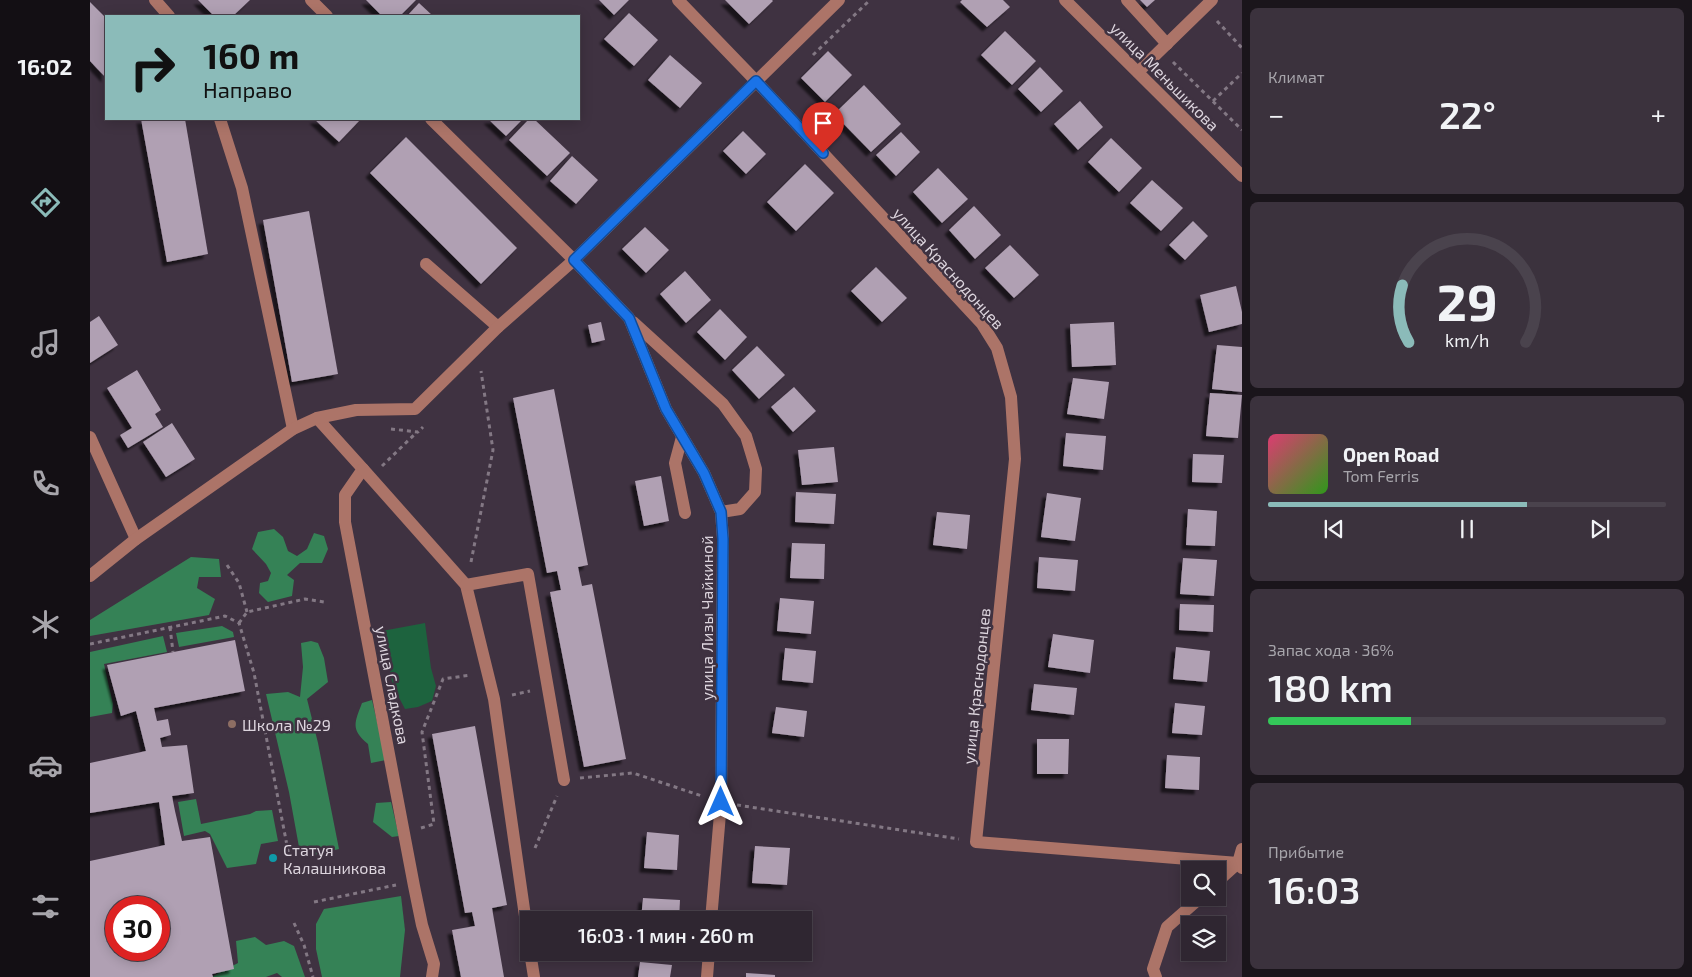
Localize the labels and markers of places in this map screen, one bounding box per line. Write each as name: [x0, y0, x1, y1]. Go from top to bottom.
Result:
pin: [802, 102, 844, 153]
place label: Школа №29: [242, 715, 331, 734]
marker: Школа №29: [226, 718, 238, 730]
place label: Статуя Калашникова: [283, 840, 386, 877]
marker: Статуя Калашникова: [267, 852, 279, 864]

